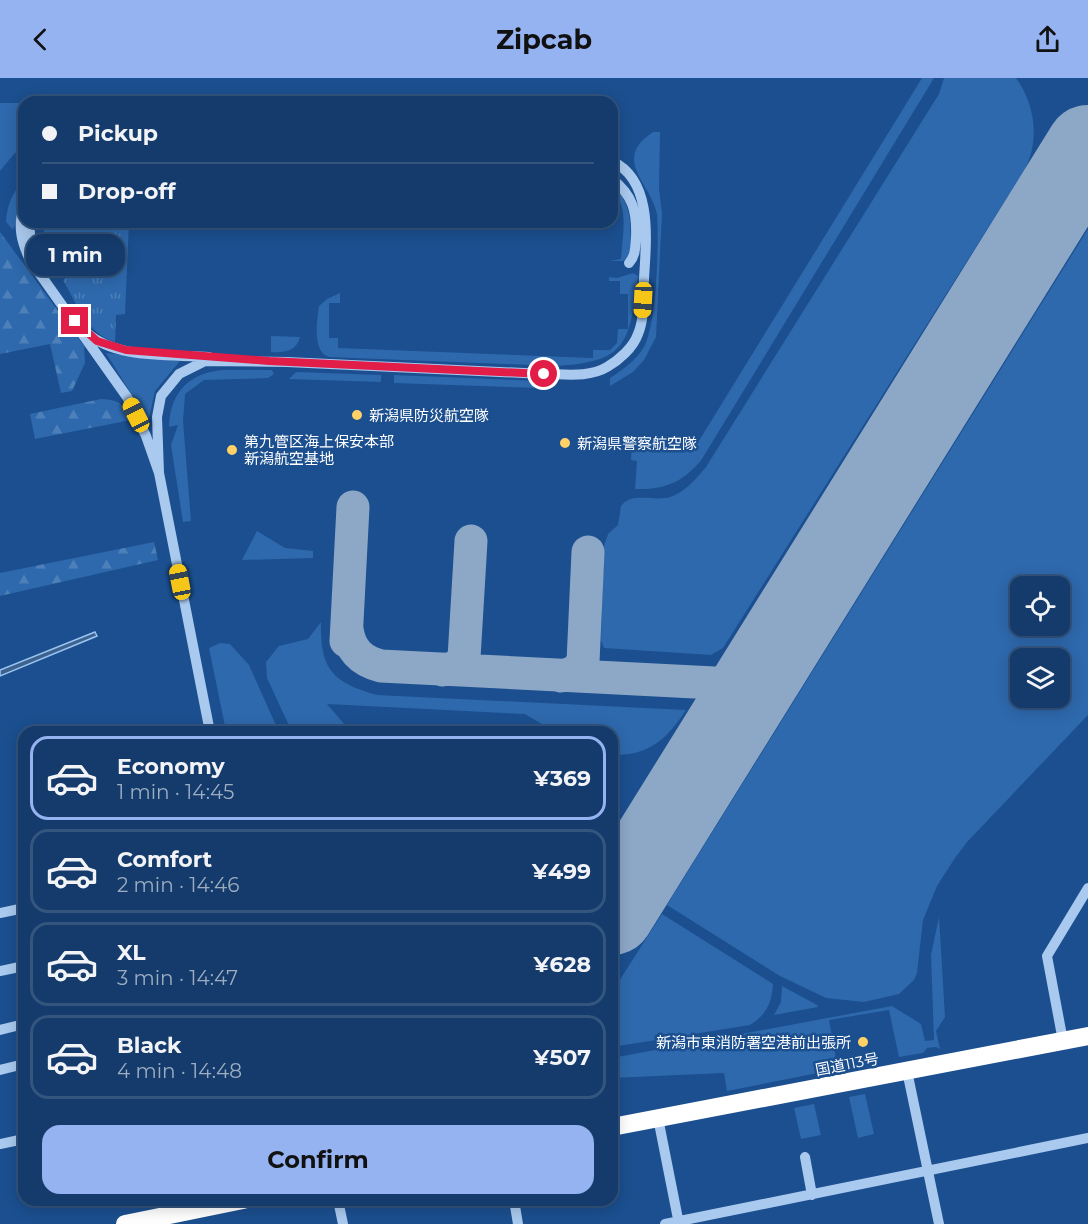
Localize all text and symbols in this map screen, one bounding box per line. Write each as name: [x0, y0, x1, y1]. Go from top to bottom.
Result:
icon: back: [24, 23, 57, 56]
text: Zipcab: [496, 23, 592, 56]
icon: share: [1031, 23, 1064, 56]
text: Pickup: [78, 120, 158, 147]
text: Drop-off: [78, 178, 176, 205]
callout: 1 min: [26, 234, 124, 276]
text: 1 min: [48, 243, 103, 267]
car: [633, 282, 653, 318]
route end: [61, 307, 88, 334]
route start: [530, 360, 557, 387]
car: [120, 395, 152, 435]
place label: 新潟県防災航空隊: [369, 406, 489, 425]
marker: 新潟県防災航空隊: [350, 408, 364, 422]
place label: 第九管区海上保安本部 新潟航空基地: [244, 432, 394, 468]
place label: 新潟県警察航空隊: [577, 434, 697, 453]
marker: 新潟県警察航空隊: [558, 436, 572, 450]
marker: 第九管区海上保安本部 新潟航空基地: [225, 443, 239, 457]
car: [168, 563, 192, 601]
map controls: [1010, 576, 1070, 708]
button: locate: [1010, 576, 1070, 636]
button: layers: [1010, 648, 1070, 708]
icon: car: [45, 751, 99, 805]
text: Economy: [117, 753, 225, 780]
text: ¥369: [534, 765, 591, 792]
text: 1 min · 14:45: [117, 780, 234, 804]
icon: car: [45, 844, 99, 898]
text: Comfort: [117, 846, 212, 873]
text: ¥499: [532, 858, 591, 885]
text: 2 min · 14:46: [117, 873, 239, 897]
icon: car: [45, 937, 99, 991]
text: XL: [117, 939, 146, 966]
text: ¥628: [534, 951, 591, 978]
text: 3 min · 14:47: [117, 966, 238, 990]
icon: car: [45, 1030, 99, 1084]
text: Black: [117, 1032, 181, 1059]
place label: 新潟市東消防署空港前出張所: [656, 1033, 851, 1052]
marker: 新潟市東消防署空港前出張所: [856, 1035, 870, 1049]
text: ¥507: [533, 1044, 591, 1071]
street label: 国道113号: [814, 1049, 880, 1079]
text: 4 min · 14:48: [117, 1059, 242, 1083]
button: Confirm: [42, 1125, 594, 1194]

